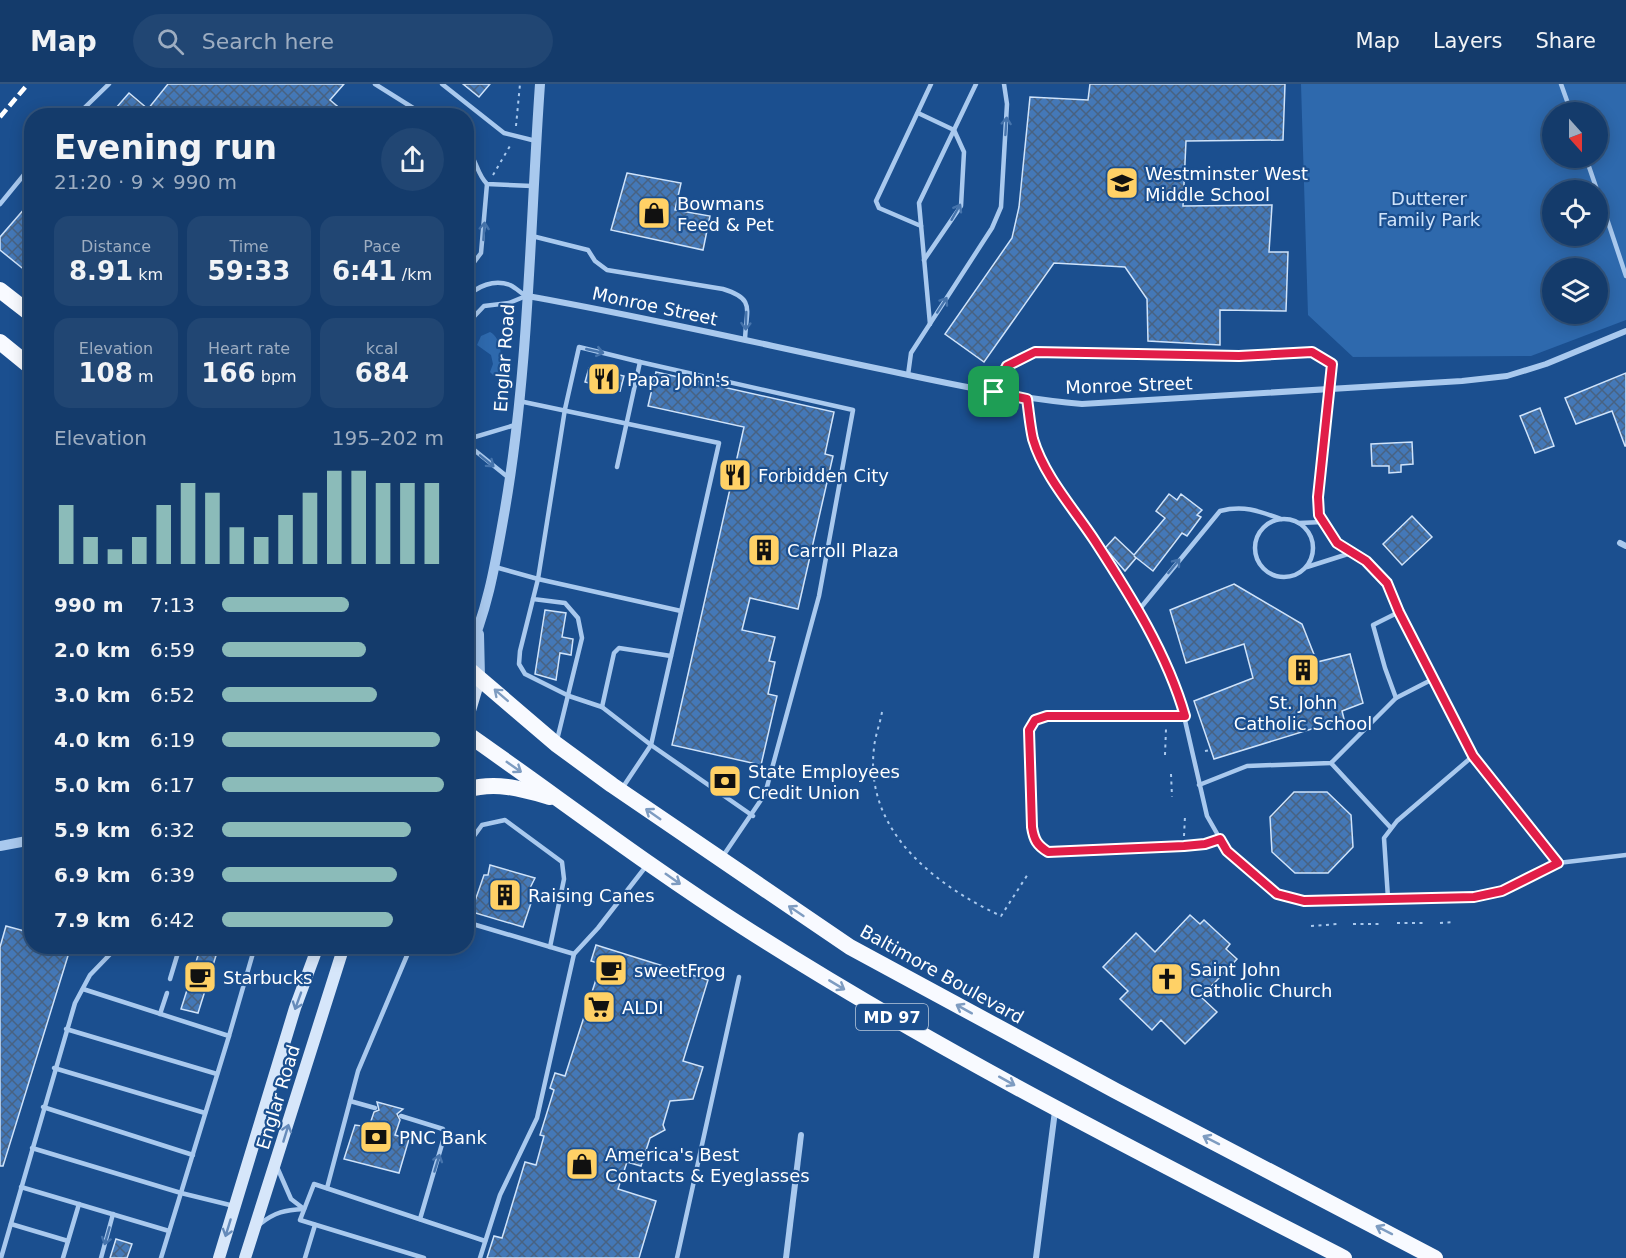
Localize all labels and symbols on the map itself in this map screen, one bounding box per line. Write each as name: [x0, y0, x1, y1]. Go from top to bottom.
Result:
north arrow: [1542, 102, 1608, 168]
one-way arrow: [1000, 117, 1011, 137]
place label: Westminster West Middle School: [1145, 163, 1308, 205]
school or university icon: Westminster West Middle School: [1104, 165, 1140, 201]
park label: Dutterer Family Park: [1378, 188, 1481, 230]
place label: Bowmans Feed & Pet: [677, 193, 774, 235]
shop icon: Bowmans Feed & Pet: [636, 195, 672, 231]
one-way arrow: [951, 204, 963, 221]
one-way arrow: [479, 222, 490, 242]
street label: Monroe Street: [590, 282, 720, 330]
one-way arrow: [937, 297, 949, 314]
street label: Englar Road: [490, 303, 518, 413]
one-way arrow: [740, 310, 751, 330]
one-way arrow: [585, 346, 604, 357]
restaurant icon: Papa John's: [586, 361, 622, 397]
pin: [968, 366, 1019, 417]
place label: Papa John's: [627, 369, 730, 390]
street label: Monroe Street: [1065, 372, 1193, 398]
one-way arrow: [479, 454, 495, 467]
restaurant icon: Forbidden City: [717, 457, 753, 493]
place label: Forbidden City: [758, 465, 889, 486]
building icon: Carroll Plaza: [746, 532, 782, 568]
place label: Carroll Plaza: [787, 540, 899, 561]
one-way arrow: [1168, 558, 1181, 574]
building icon: St. John Catholic School: [1285, 652, 1321, 688]
one-way arrow: [494, 688, 509, 702]
place label: St. John Catholic School: [1234, 692, 1372, 734]
one-way arrow: [506, 761, 522, 773]
place label: State Employees Credit Union: [748, 761, 900, 803]
bank icon: State Employees Credit Union: [707, 763, 743, 799]
one-way arrow: [646, 808, 662, 820]
one-way arrow: [665, 873, 681, 885]
building icon: Raising Canes: [487, 877, 523, 913]
place label: Raising Canes: [528, 885, 655, 906]
one-way arrow: [788, 905, 805, 917]
street label: Baltimore Boulevard: [857, 920, 1027, 1028]
cafe icon: sweetFrog: [593, 952, 629, 988]
cafe icon: Starbucks: [182, 959, 218, 995]
place label: Saint John Catholic Church: [1190, 959, 1332, 1001]
place label: sweetFrog: [634, 960, 726, 981]
church icon: Saint John Catholic Church: [1149, 961, 1185, 997]
place label: Starbucks: [223, 967, 312, 988]
one-way arrow: [828, 979, 845, 991]
supermarket icon: ALDI: [581, 989, 617, 1025]
one-way arrow: [291, 992, 302, 1010]
place label: ALDI: [622, 997, 664, 1018]
one-way arrow: [956, 1003, 973, 1015]
road number: MD 97: [856, 1004, 928, 1030]
street label: Englar Road: [252, 1042, 304, 1152]
one-way arrow: [998, 1075, 1015, 1087]
bank icon: PNC Bank: [358, 1119, 394, 1155]
one-way arrow: [281, 1124, 292, 1143]
place label: PNC Bank: [399, 1127, 487, 1148]
one-way arrow: [1202, 1134, 1220, 1145]
place label: America's Best Contacts & Eyeglasses: [605, 1144, 810, 1186]
shop icon: America's Best Contacts & Eyeglasses: [564, 1146, 600, 1182]
one-way arrow: [432, 1154, 443, 1173]
one-way arrow: [222, 1218, 233, 1237]
one-way arrow: [1375, 1224, 1393, 1235]
one-way arrow: [101, 1226, 112, 1245]

